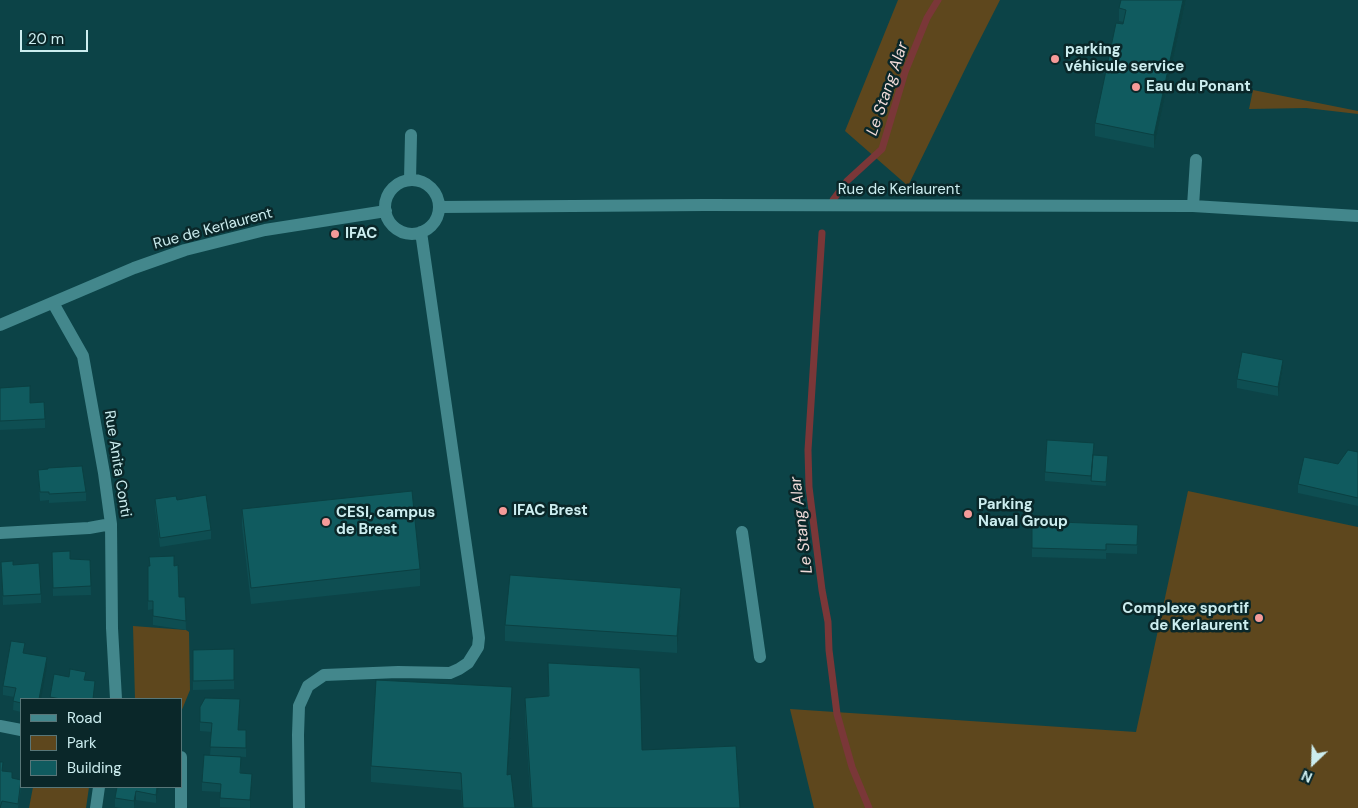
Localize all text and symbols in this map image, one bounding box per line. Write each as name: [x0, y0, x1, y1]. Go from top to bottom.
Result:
scale bar: [22, 20, 90, 52]
text: 20 m: [28, 29, 64, 49]
water label: Le Stang Alar: [863, 40, 913, 138]
place label: parking véhicule service: [1065, 41, 1184, 76]
marker: parking véhicule service: [1049, 53, 1061, 65]
place label: Eau du Ponant: [1146, 78, 1251, 96]
marker: Eau du Ponant: [1130, 81, 1142, 93]
street label: Rue de Kerlaurent: [838, 181, 960, 199]
street label: Rue de Kerlaurent: [151, 204, 275, 254]
place label: IFAC: [345, 225, 377, 243]
marker: IFAC: [329, 228, 341, 240]
street label: Rue Anita Conti: [100, 409, 134, 519]
water label: Le Stang Alar: [787, 475, 817, 575]
place label: Parking Naval Group: [978, 496, 1068, 531]
place label: IFAC Brest: [513, 502, 588, 520]
place label: CESI, campus de Brest: [336, 504, 435, 539]
marker: IFAC Brest: [497, 505, 509, 517]
marker: Parking Naval Group: [962, 508, 974, 520]
marker: CESI, campus de Brest: [320, 516, 332, 528]
place label: Complexe sportif de Kerlaurent: [1122, 600, 1249, 635]
marker: Complexe sportif de Kerlaurent: [1253, 612, 1265, 624]
legend: [20, 698, 182, 788]
text: Road: [67, 708, 102, 728]
text: Park: [67, 733, 97, 753]
north arrow: [1288, 738, 1338, 788]
text: Building: [67, 758, 122, 778]
text: N: [1299, 766, 1315, 787]

